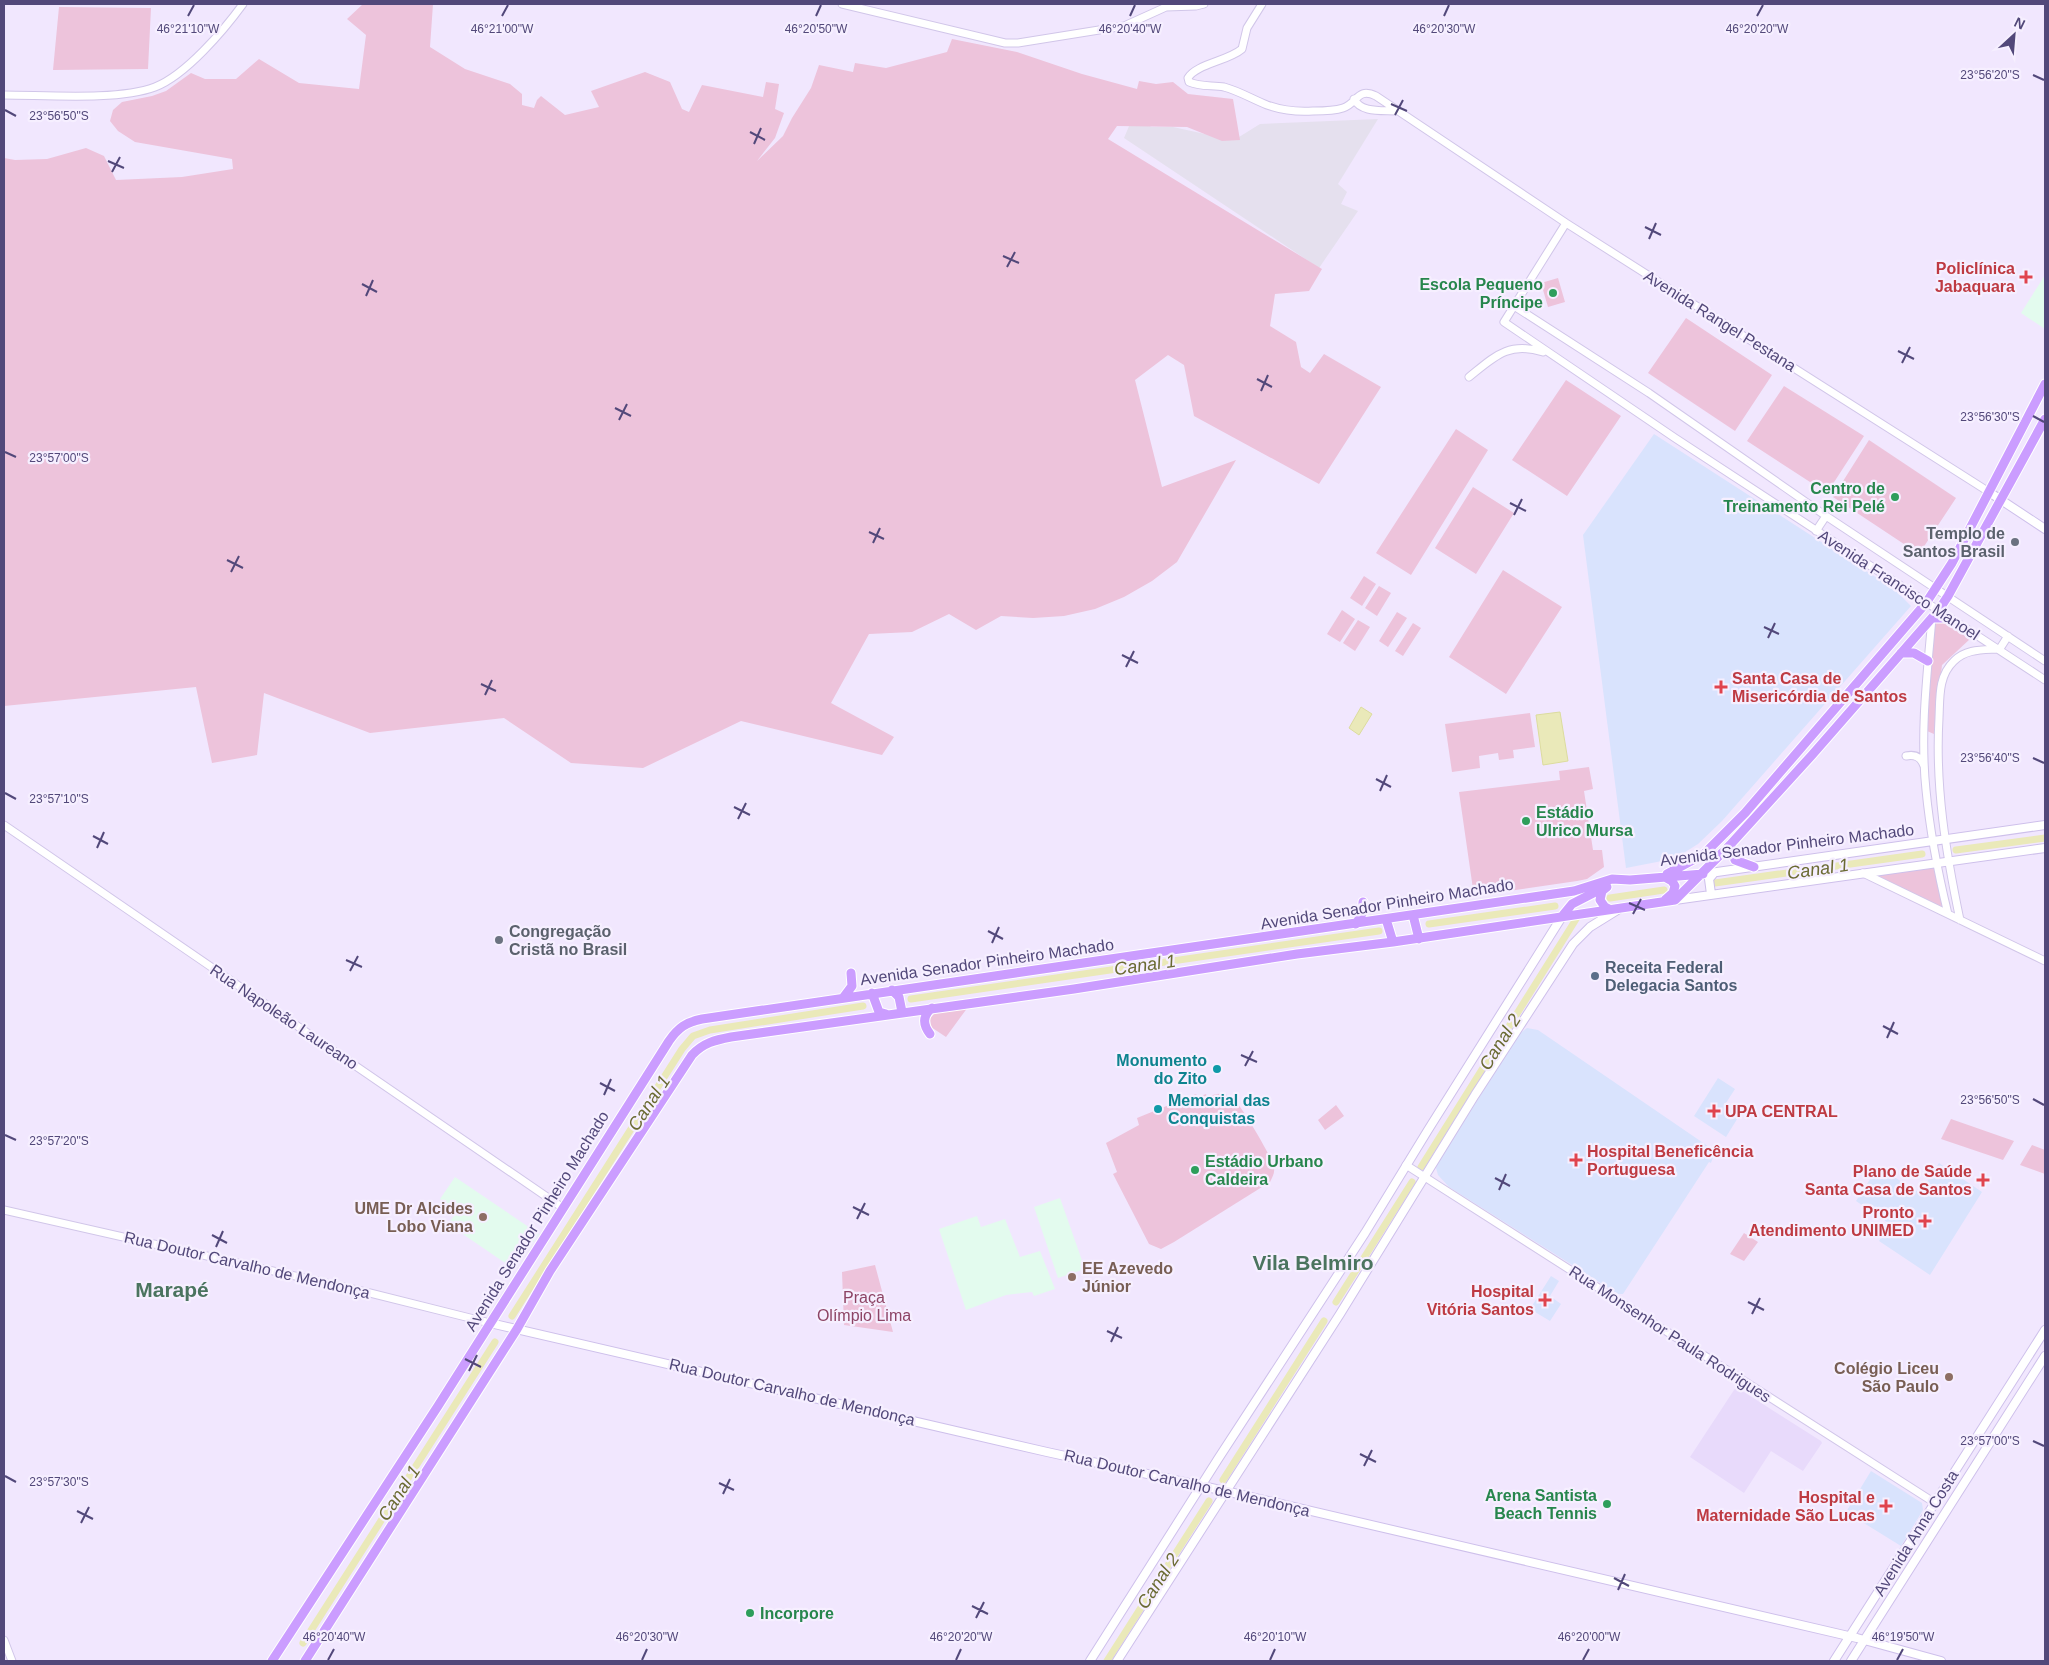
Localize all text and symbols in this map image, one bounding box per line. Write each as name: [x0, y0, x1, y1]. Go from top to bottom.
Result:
north arrow: [1989, 10, 2039, 60]
text: N: [2012, 14, 2028, 33]
text: 46°21'10"W: [157, 22, 220, 36]
text: 46°21'00"W: [471, 22, 534, 36]
text: 46°20'50"W: [785, 22, 848, 36]
text: 46°20'40"W: [1099, 22, 1162, 36]
text: 46°20'30"W: [1413, 22, 1476, 36]
text: 46°20'20"W: [1726, 22, 1789, 36]
text: 23°56'20"S: [1960, 68, 2020, 82]
text: 23°56'50"S: [29, 109, 89, 123]
place label: Policlínica Jabaquara: [1935, 260, 2015, 295]
street label: Avenida Rangel Pestana: [1641, 267, 1799, 375]
marker: Policlínica Jabaquara: [2019, 270, 2033, 284]
place label: Escola Pequeno Príncipe: [1419, 276, 1543, 311]
marker: Escola Pequeno Príncipe: [1547, 287, 1559, 299]
text: 23°56'30"S: [1960, 410, 2020, 424]
text: 23°57'00"S: [29, 451, 89, 465]
place label: Centro de Treinamento Rei Pelé: [1723, 480, 1885, 515]
marker: Centro de Treinamento Rei Pelé: [1889, 491, 1901, 503]
place label: Templo de Santos Brasil: [1903, 525, 2005, 560]
street label: Avenida Francisco Manoel: [1815, 527, 1983, 643]
marker: Templo de Santos Brasil: [2009, 536, 2021, 548]
place label: Santa Casa de Misericórdia de Santos: [1732, 670, 1907, 705]
marker: Santa Casa de Misericórdia de Santos: [1714, 680, 1728, 694]
text: 23°56'40"S: [1960, 751, 2020, 765]
text: 23°57'10"S: [29, 792, 89, 806]
place label: Estádio Ulrico Mursa: [1536, 804, 1633, 839]
marker: Estádio Ulrico Mursa: [1520, 815, 1532, 827]
street label: Avenida Senador Pinheiro Machado: [1659, 821, 1915, 869]
water label: Canal 1: [1786, 855, 1850, 883]
street label: Avenida Senador Pinheiro Machado: [1259, 876, 1515, 932]
place label: Congregação Cristã no Brasil: [509, 923, 627, 958]
marker: Congregação Cristã no Brasil: [493, 934, 505, 946]
street label: Avenida Senador Pinheiro Machado: [859, 936, 1115, 988]
water label: Canal 1: [1113, 951, 1177, 979]
place label: Receita Federal Delegacia Santos: [1605, 959, 1738, 994]
street label: Rua Napoleão Laureano: [207, 961, 361, 1073]
marker: Receita Federal Delegacia Santos: [1589, 970, 1601, 982]
water label: Canal 2: [1475, 1010, 1525, 1074]
place label: Monumento do Zito: [1116, 1052, 1207, 1087]
marker: Monumento do Zito: [1211, 1063, 1223, 1075]
water label: Canal 1: [624, 1072, 674, 1134]
place label: Memorial das Conquistas: [1168, 1092, 1270, 1127]
text: 23°56'50"S: [1960, 1093, 2020, 1107]
marker: Memorial das Conquistas: [1152, 1103, 1164, 1115]
place label: UPA CENTRAL: [1725, 1103, 1838, 1120]
marker: UPA CENTRAL: [1707, 1104, 1721, 1118]
street label: Avenida Senador Pinheiro Machado: [462, 1108, 612, 1334]
text: 23°57'20"S: [29, 1134, 89, 1148]
place label: Hospital Beneficência Portuguesa: [1587, 1143, 1753, 1178]
place label: Estádio Urbano Caldeira: [1205, 1153, 1323, 1188]
marker: Hospital Beneficência Portuguesa: [1569, 1153, 1583, 1167]
place label: Plano de Saúde Santa Casa de Santos: [1805, 1163, 1972, 1198]
marker: Estádio Urbano Caldeira: [1189, 1164, 1201, 1176]
marker: Plano de Saúde Santa Casa de Santos: [1976, 1173, 1990, 1187]
place label: UME Dr Alcides Lobo Viana: [354, 1200, 473, 1235]
place label: Pronto Atendimento UNIMED: [1749, 1204, 1914, 1239]
marker: UME Dr Alcides Lobo Viana: [477, 1211, 489, 1223]
marker: Pronto Atendimento UNIMED: [1918, 1214, 1932, 1228]
street label: Rua Doutor Carvalho de Mendonça: [122, 1228, 372, 1302]
district label: Vila Belmiro: [1253, 1251, 1374, 1274]
place label: EE Azevedo Júnior: [1082, 1260, 1173, 1295]
street label: Rua Monsenhor Paula Rodrigues: [1566, 1262, 1774, 1406]
marker: EE Azevedo Júnior: [1066, 1271, 1078, 1283]
district label: Marapé: [135, 1278, 209, 1301]
place label: Hospital Vitória Santos: [1427, 1283, 1534, 1318]
park label: Praça Olímpio Lima: [817, 1289, 911, 1324]
marker: Hospital Vitória Santos: [1538, 1293, 1552, 1307]
street label: Rua Doutor Carvalho de Mendonça: [667, 1355, 917, 1429]
place label: Colégio Liceu São Paulo: [1834, 1360, 1939, 1395]
marker: Colégio Liceu São Paulo: [1943, 1371, 1955, 1383]
text: 23°57'00"S: [1960, 1434, 2020, 1448]
street label: Rua Doutor Carvalho de Mendonça: [1062, 1446, 1312, 1520]
water label: Canal 1: [374, 1462, 424, 1524]
street label: Avenida Anna Costa: [1870, 1467, 1962, 1599]
text: 23°57'30"S: [29, 1475, 89, 1489]
place label: Arena Santista Beach Tennis: [1485, 1487, 1597, 1522]
place label: Hospital e Maternidade São Lucas: [1696, 1489, 1875, 1524]
marker: Arena Santista Beach Tennis: [1601, 1498, 1613, 1510]
marker: Hospital e Maternidade São Lucas: [1879, 1499, 1893, 1513]
water label: Canal 2: [1133, 1550, 1183, 1612]
place label: Incorpore: [760, 1605, 834, 1622]
marker: Incorpore: [744, 1607, 756, 1619]
text: 46°20'40"W: [303, 1630, 366, 1644]
text: 46°20'30"W: [616, 1630, 679, 1644]
text: 46°20'20"W: [930, 1630, 993, 1644]
text: 46°20'10"W: [1244, 1630, 1307, 1644]
text: 46°20'00"W: [1558, 1630, 1621, 1644]
text: 46°19'50"W: [1872, 1630, 1935, 1644]

